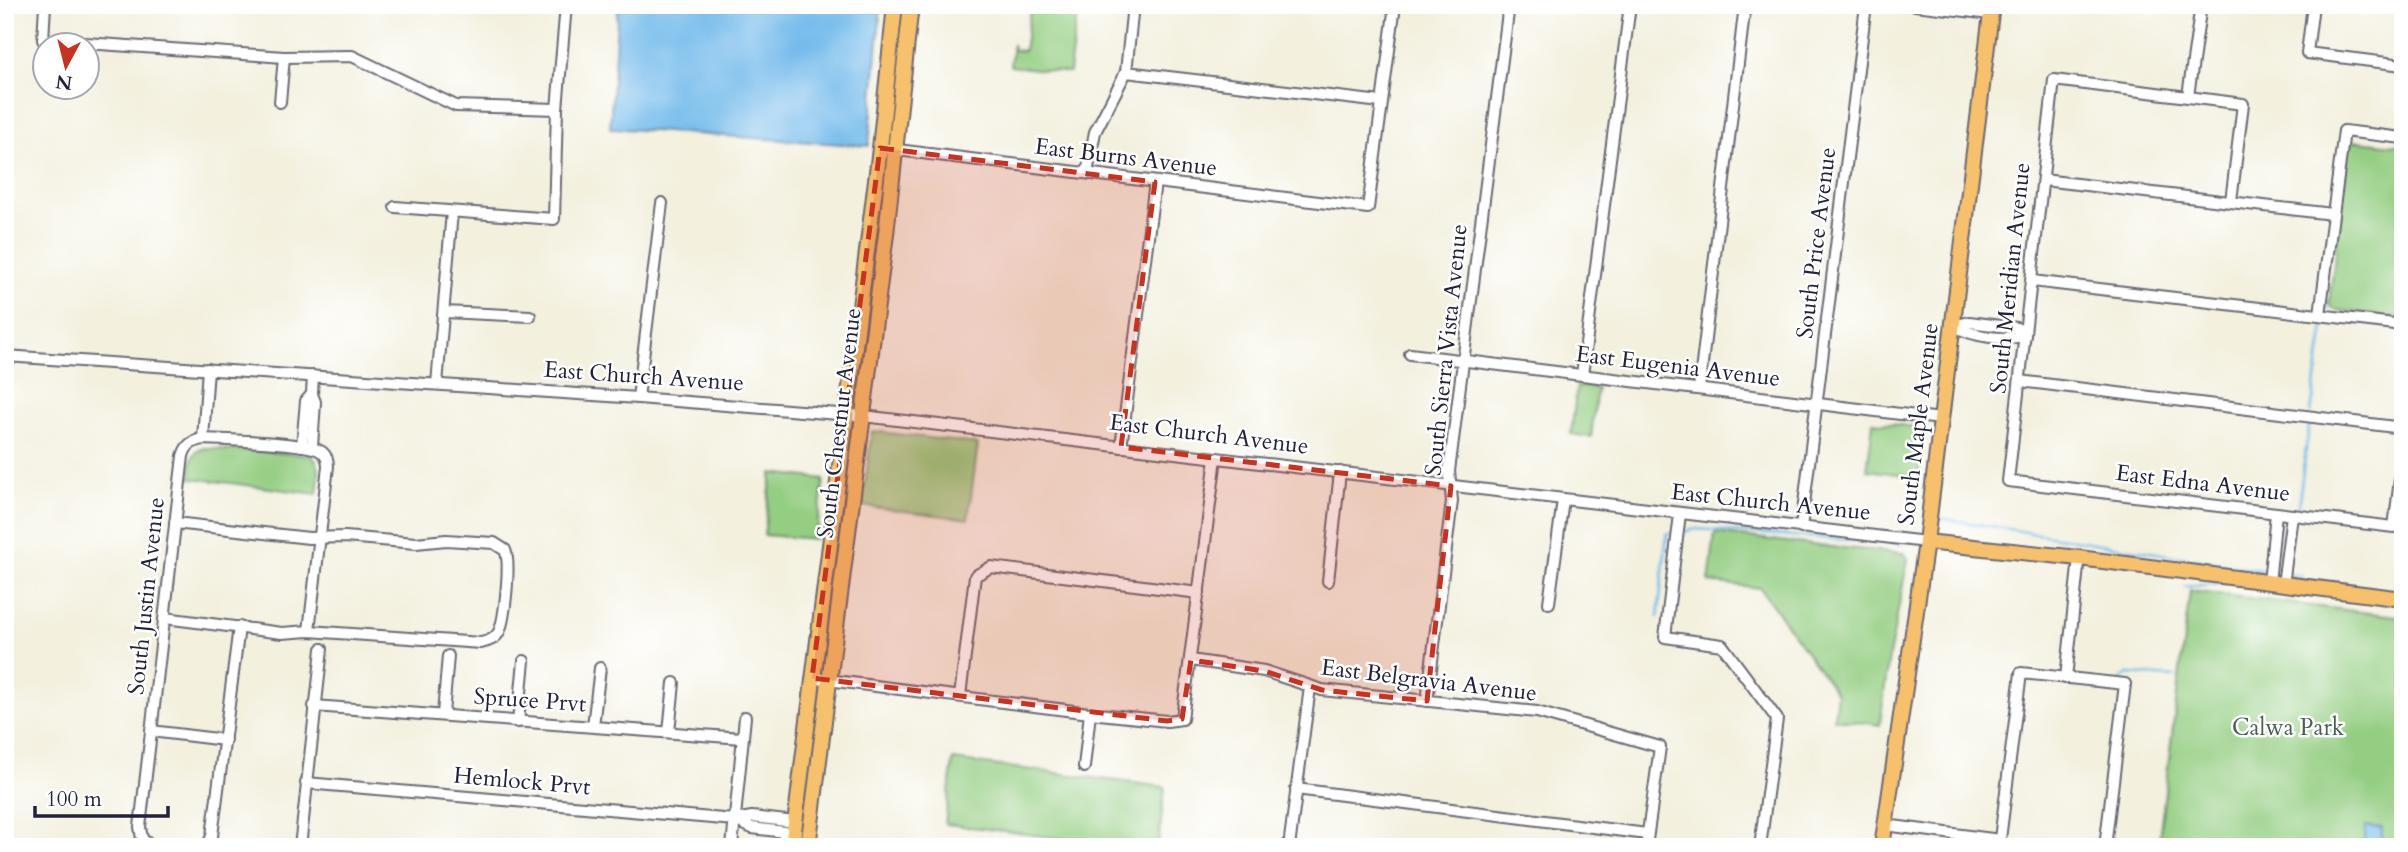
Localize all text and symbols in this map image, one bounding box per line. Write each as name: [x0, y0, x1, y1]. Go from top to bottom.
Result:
north arrow: [32, 32, 102, 102]
text: N: [54, 68, 74, 96]
street label: East Burns Avenue: [1033, 130, 1219, 184]
street label: South Price Avenue: [1789, 145, 1843, 341]
street label: South Meridian Avenue: [1982, 161, 2038, 395]
street label: South Sierra Vista Avenue: [1417, 223, 1475, 477]
street label: South Chestnut Avenue: [809, 306, 869, 540]
street label: South Maple Avenue: [1890, 321, 1946, 527]
street label: East Eugenia Avenue: [1574, 338, 1782, 394]
street label: East Church Avenue: [543, 354, 745, 398]
street label: East Church Avenue: [1108, 406, 1310, 462]
street label: East Edna Avenue: [2114, 457, 2292, 509]
street label: East Church Avenue: [1670, 476, 1872, 528]
street label: South Justin Avenue: [120, 496, 172, 696]
street label: East Belgravia Avenue: [1319, 651, 1539, 709]
street label: Spruce Prvt: [473, 681, 587, 719]
park label: Calwa Park: [2232, 712, 2345, 743]
street label: Hemlock Prvt: [452, 760, 592, 802]
scale bar: [35, 775, 168, 819]
text: 100 m: [46, 785, 102, 814]

